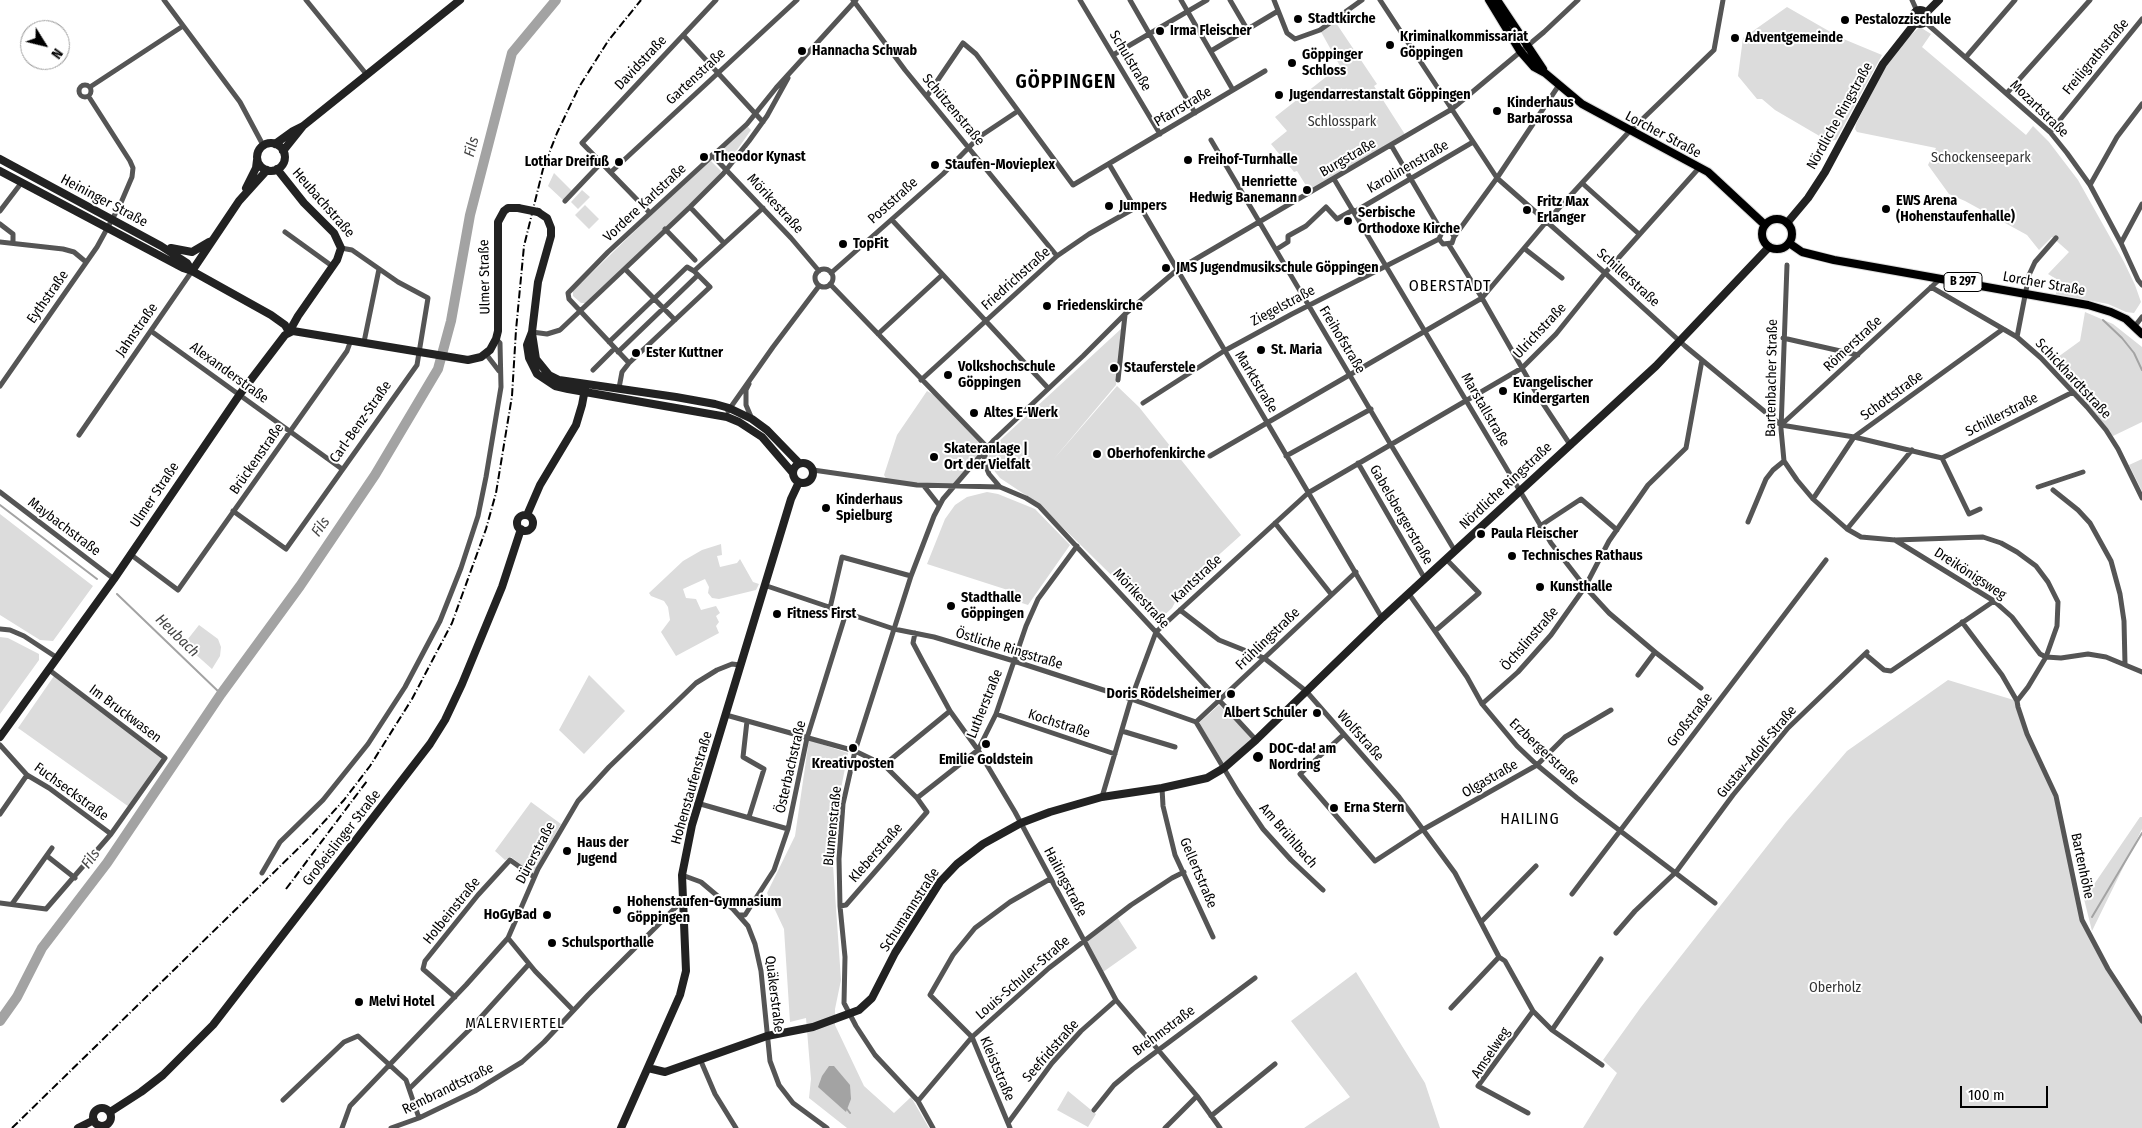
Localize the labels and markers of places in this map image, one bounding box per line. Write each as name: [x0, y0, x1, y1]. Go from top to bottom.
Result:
place label: Stadtkirche: [1308, 11, 1376, 27]
place label: Pestalozzischule: [1855, 12, 1951, 28]
marker: Stadtkirche: [1292, 13, 1304, 25]
marker: Pestalozzischule: [1839, 14, 1851, 26]
place label: Irma Fleischer: [1170, 23, 1252, 39]
marker: Irma Fleischer: [1154, 25, 1166, 37]
place label: Kriminalkommissariat Göppingen: [1400, 29, 1528, 62]
place label: Adventgemeinde: [1745, 30, 1843, 46]
marker: Adventgemeinde: [1729, 32, 1741, 44]
marker: Kriminalkommissariat Göppingen: [1384, 39, 1396, 51]
place label: Hannacha Schwab: [812, 43, 917, 59]
marker: Hannacha Schwab: [796, 45, 808, 57]
place label: Göppinger Schloss: [1302, 47, 1363, 80]
marker: Göppinger Schloss: [1286, 57, 1298, 69]
place label: Jugendarrestanstalt Göppingen: [1289, 87, 1471, 103]
marker: Jugendarrestanstalt Göppingen: [1273, 89, 1285, 101]
place label: Kinderhaus Barbarossa: [1507, 95, 1574, 128]
marker: Kinderhaus Barbarossa: [1491, 105, 1503, 117]
place label: Theodor Kynast: [714, 149, 806, 165]
marker: Theodor Kynast: [698, 151, 710, 163]
place label: Freihof-Turnhalle: [1198, 152, 1298, 168]
place label: Lothar Dreifuß: [525, 154, 609, 170]
marker: Freihof-Turnhalle: [1182, 154, 1194, 166]
marker: Lothar Dreifuß: [613, 156, 625, 168]
place label: Staufen-Movieplex: [945, 157, 1055, 173]
marker: Staufen-Movieplex: [929, 159, 941, 171]
place label: Henriette Hedwig Banemann: [1189, 174, 1297, 206]
marker: Henriette Hedwig Banemann: [1301, 184, 1313, 196]
place label: EWS Arena (Hohenstaufenhalle): [1896, 193, 2015, 226]
place label: Fritz Max Erlanger: [1537, 194, 1589, 226]
place label: Jumpers: [1119, 198, 1167, 214]
marker: Jumpers: [1103, 200, 1115, 212]
marker: EWS Arena (Hohenstaufenhalle): [1880, 203, 1892, 215]
marker: Fritz Max Erlanger: [1521, 204, 1533, 216]
place label: Serbische Orthodoxe Kirche: [1358, 205, 1460, 238]
marker: Serbische Orthodoxe Kirche: [1342, 215, 1354, 227]
place label: TopFit: [853, 236, 889, 252]
marker: TopFit: [837, 238, 849, 250]
place label: JMS Jugendmusikschule Göppingen: [1176, 260, 1378, 276]
marker: JMS Jugendmusikschule Göppingen: [1160, 262, 1172, 274]
place label: Friedenskirche: [1057, 298, 1143, 314]
marker: Friedenskirche: [1041, 300, 1053, 312]
place label: St. Maria: [1271, 342, 1322, 358]
marker: St. Maria: [1255, 344, 1267, 356]
place label: Ester Kuttner: [646, 345, 723, 361]
marker: Ester Kuttner: [630, 347, 642, 359]
place label: Volkshochschule Göppingen: [958, 359, 1055, 392]
place label: Stauferstele: [1124, 360, 1196, 376]
marker: Stauferstele: [1108, 362, 1120, 374]
marker: Volkshochschule Göppingen: [942, 369, 954, 381]
place label: Evangelischer Kindergarten: [1513, 375, 1593, 408]
marker: Evangelischer Kindergarten: [1497, 385, 1509, 397]
place label: Altes E-Werk: [984, 405, 1058, 421]
marker: Altes E-Werk: [968, 407, 980, 419]
place label: Skateranlage | Ort der Vielfalt: [944, 441, 1030, 474]
place label: Oberhofenkirche: [1107, 446, 1205, 462]
marker: Oberhofenkirche: [1091, 448, 1103, 460]
marker: Skateranlage | Ort der Vielfalt: [928, 451, 940, 463]
place label: Kinderhaus Spielburg: [836, 492, 903, 524]
marker: Kinderhaus Spielburg: [820, 502, 832, 514]
place label: Paula Fleischer: [1491, 526, 1578, 542]
marker: Paula Fleischer: [1475, 528, 1487, 540]
place label: Technisches Rathaus: [1522, 548, 1643, 564]
marker: Technisches Rathaus: [1506, 550, 1518, 562]
place label: Kunsthalle: [1550, 579, 1612, 595]
marker: Kunsthalle: [1534, 581, 1546, 593]
place label: Stadthalle Göppingen: [961, 590, 1024, 622]
marker: Stadthalle Göppingen: [945, 600, 957, 612]
place label: Fitness First: [787, 606, 856, 622]
marker: Fitness First: [771, 608, 783, 620]
place label: Doris Rödelsheimer: [1107, 686, 1221, 702]
marker: Doris Rödelsheimer: [1225, 688, 1237, 700]
place label: Albert Schuler: [1224, 705, 1307, 721]
marker: Albert Schuler: [1311, 707, 1323, 719]
marker: Emilie Goldstein: [980, 738, 992, 750]
place label: DOC-da! am Nordring: [1269, 741, 1336, 774]
marker: Kreativposten: [847, 742, 859, 754]
marker: DOC-da! am Nordring: [1251, 750, 1265, 764]
place label: Emilie Goldstein: [939, 752, 1033, 768]
place label: Kreativposten: [812, 756, 894, 772]
place label: Erna Stern: [1344, 800, 1404, 816]
marker: Erna Stern: [1328, 802, 1340, 814]
place label: Haus der Jugend: [577, 835, 629, 868]
marker: Haus der Jugend: [561, 845, 573, 857]
place label: Hohenstaufen-Gymnasium Göppingen: [627, 894, 782, 926]
marker: Hohenstaufen-Gymnasium Göppingen: [611, 904, 623, 916]
place label: HoGyBad: [484, 907, 537, 923]
marker: HoGyBad: [541, 909, 553, 921]
place label: Schulsporthalle: [562, 935, 654, 951]
marker: Schulsporthalle: [546, 937, 558, 949]
place label: Melvi Hotel: [369, 994, 434, 1010]
marker: Melvi Hotel: [353, 996, 365, 1008]

